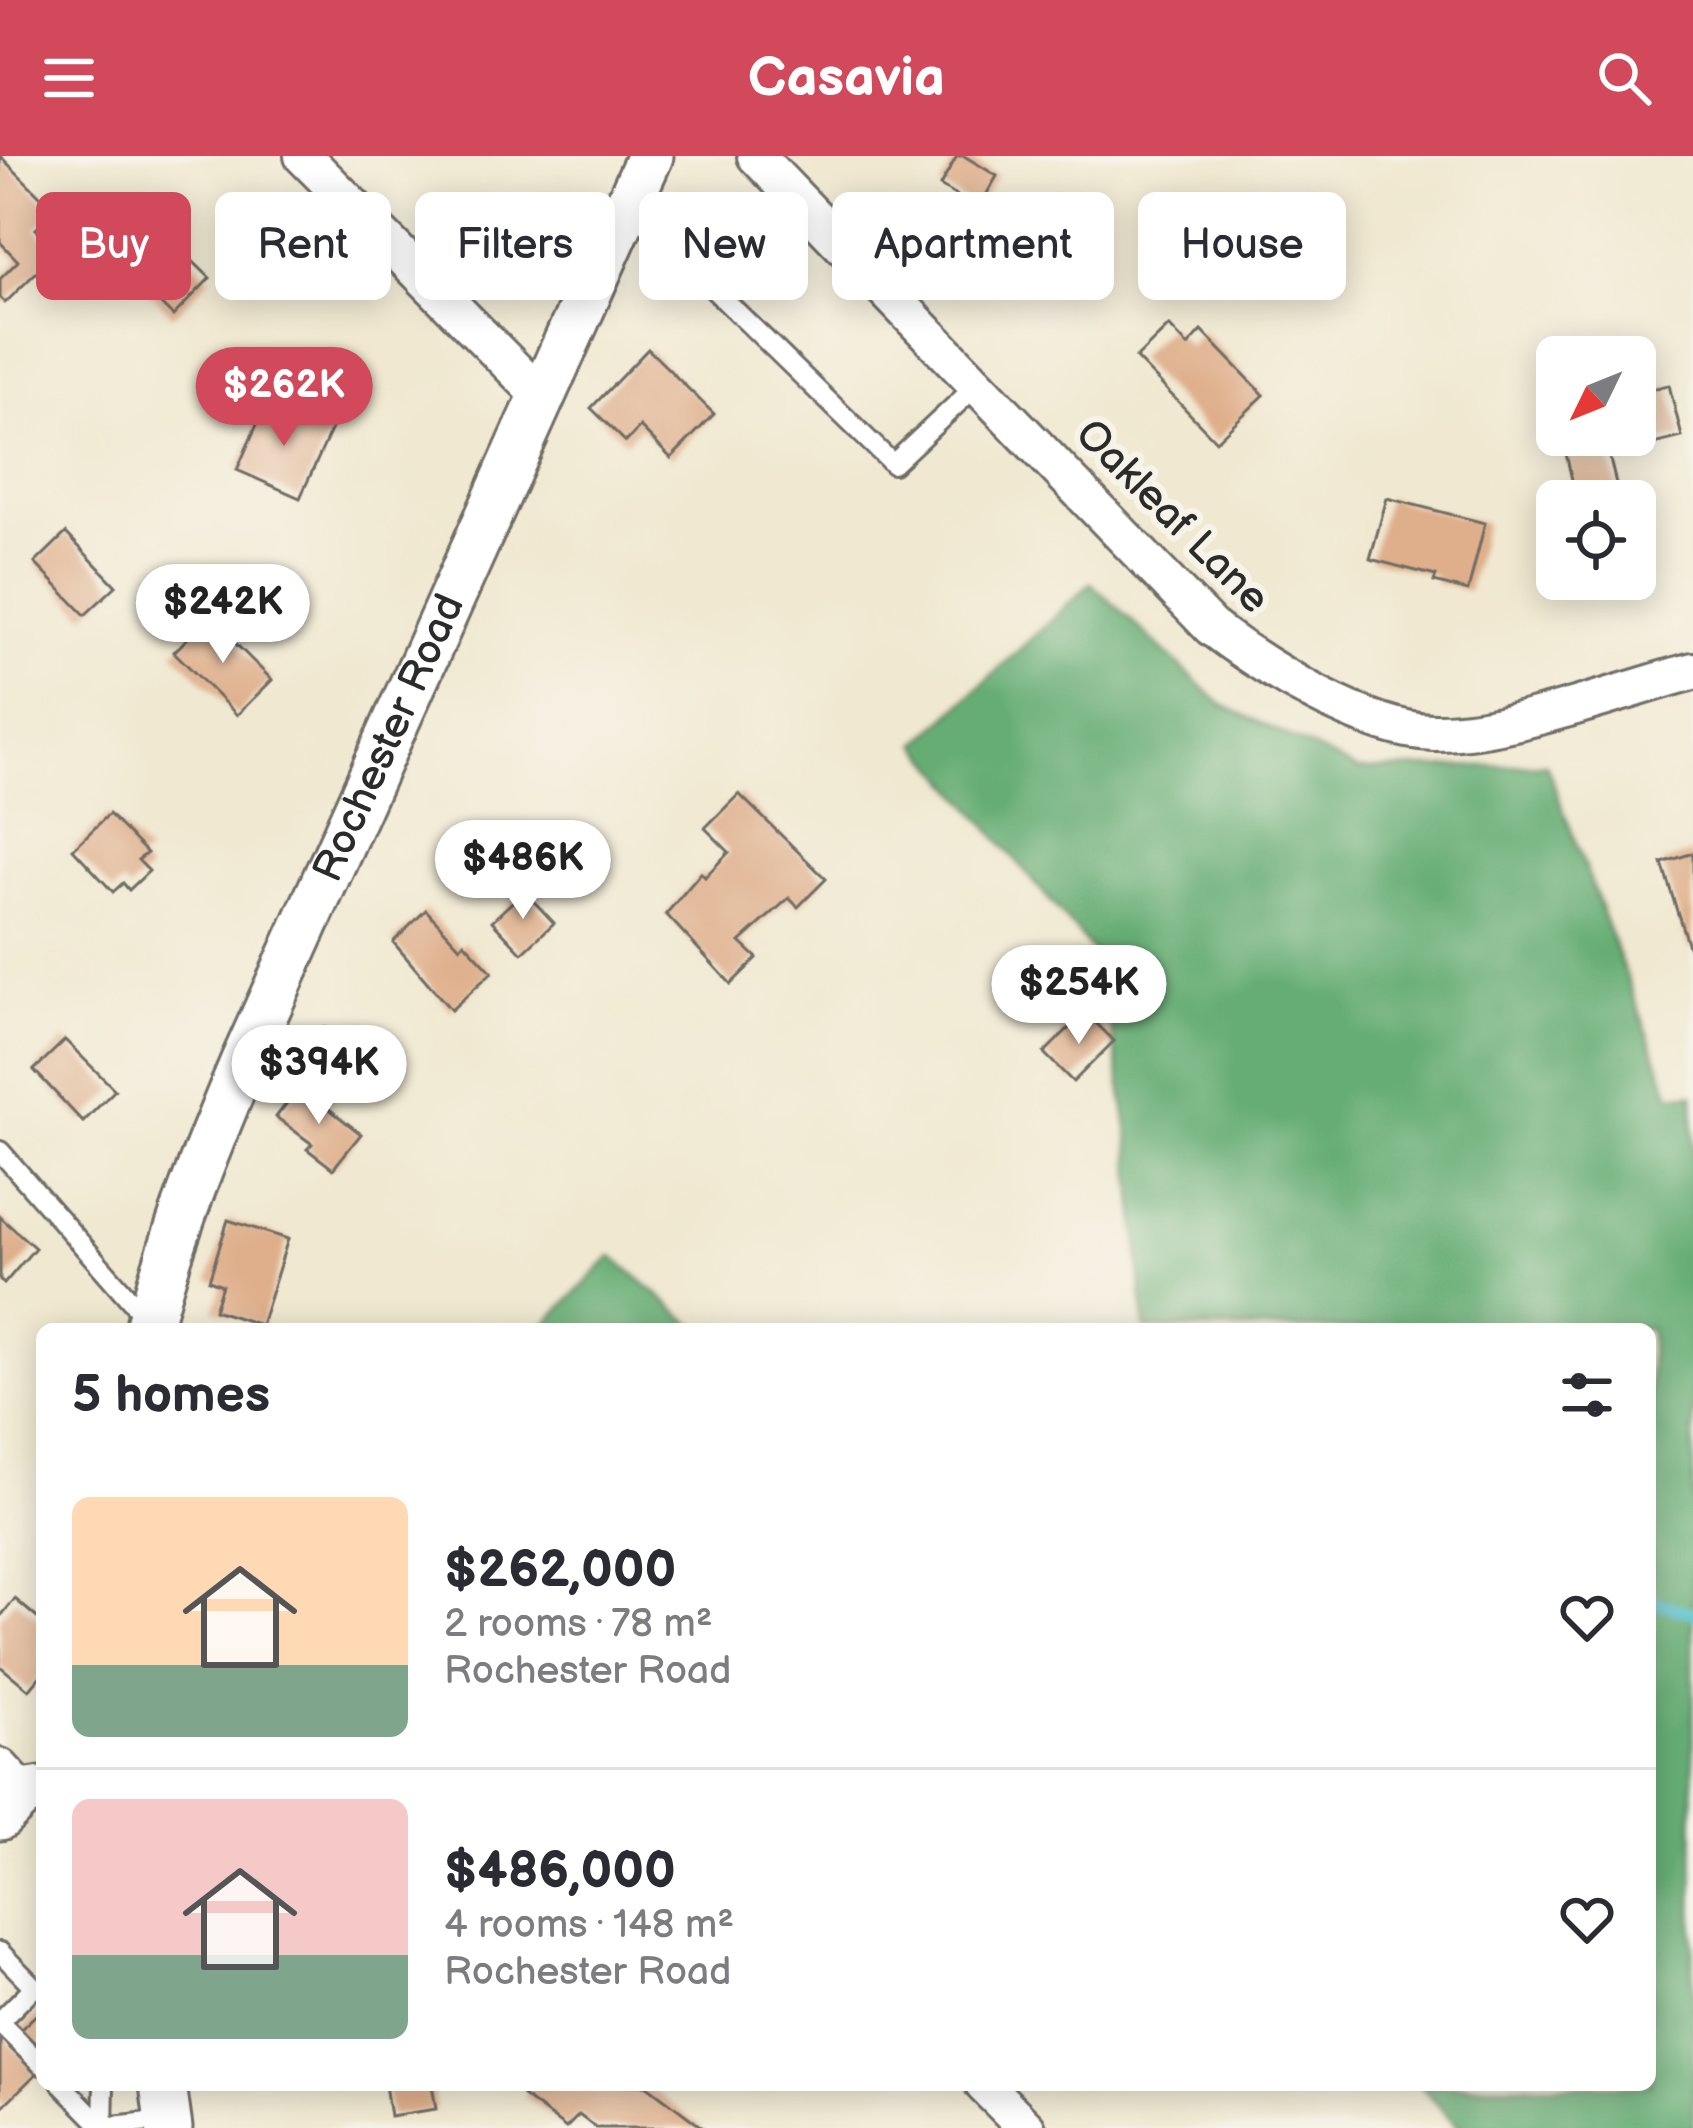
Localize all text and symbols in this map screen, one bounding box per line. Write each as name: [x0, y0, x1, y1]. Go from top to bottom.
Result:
icon: menu: [36, 45, 102, 111]
icon: search: [1591, 45, 1657, 111]
text: Casavia: [748, 46, 945, 111]
chip: Buy: [36, 192, 191, 300]
chip: Rent: [215, 192, 391, 300]
chip: Filters: [415, 192, 615, 300]
chip: New: [639, 192, 808, 300]
chip: Apartment: [832, 192, 1114, 300]
chip: House: [1138, 192, 1346, 300]
north arrow: [1536, 336, 1656, 456]
map controls: [1536, 336, 1656, 600]
pin: $262K: [200, 347, 368, 449]
text: $262K: [223, 362, 345, 409]
street label: Oakleaf Lane: [1064, 409, 1280, 625]
button: locate: [1536, 480, 1656, 600]
pin: $242K: [139, 564, 307, 666]
text: $242K: [163, 579, 283, 626]
street label: Rochester Road: [302, 586, 476, 890]
pin: $486K: [439, 820, 607, 922]
text: $486K: [462, 835, 584, 882]
pin: $254K: [995, 945, 1163, 1047]
text: $254K: [1018, 960, 1140, 1007]
pin: $394K: [235, 1025, 403, 1127]
text: $394K: [259, 1040, 379, 1087]
icon: filters: [1554, 1362, 1620, 1428]
text: 5 homes: [72, 1365, 270, 1426]
text: $262,000: [444, 1540, 676, 1601]
icon: home: [168, 1545, 312, 1689]
icon: heart: [1554, 1584, 1620, 1650]
text: 2 rooms · 78 m²: [444, 1601, 713, 1648]
text: Rochester Road: [444, 1648, 731, 1695]
text: $486,000: [444, 1841, 676, 1902]
icon: home: [168, 1847, 312, 1991]
icon: heart: [1554, 1886, 1620, 1952]
text: 4 rooms · 148 m²: [444, 1902, 734, 1949]
text: Rochester Road: [444, 1949, 731, 1996]

